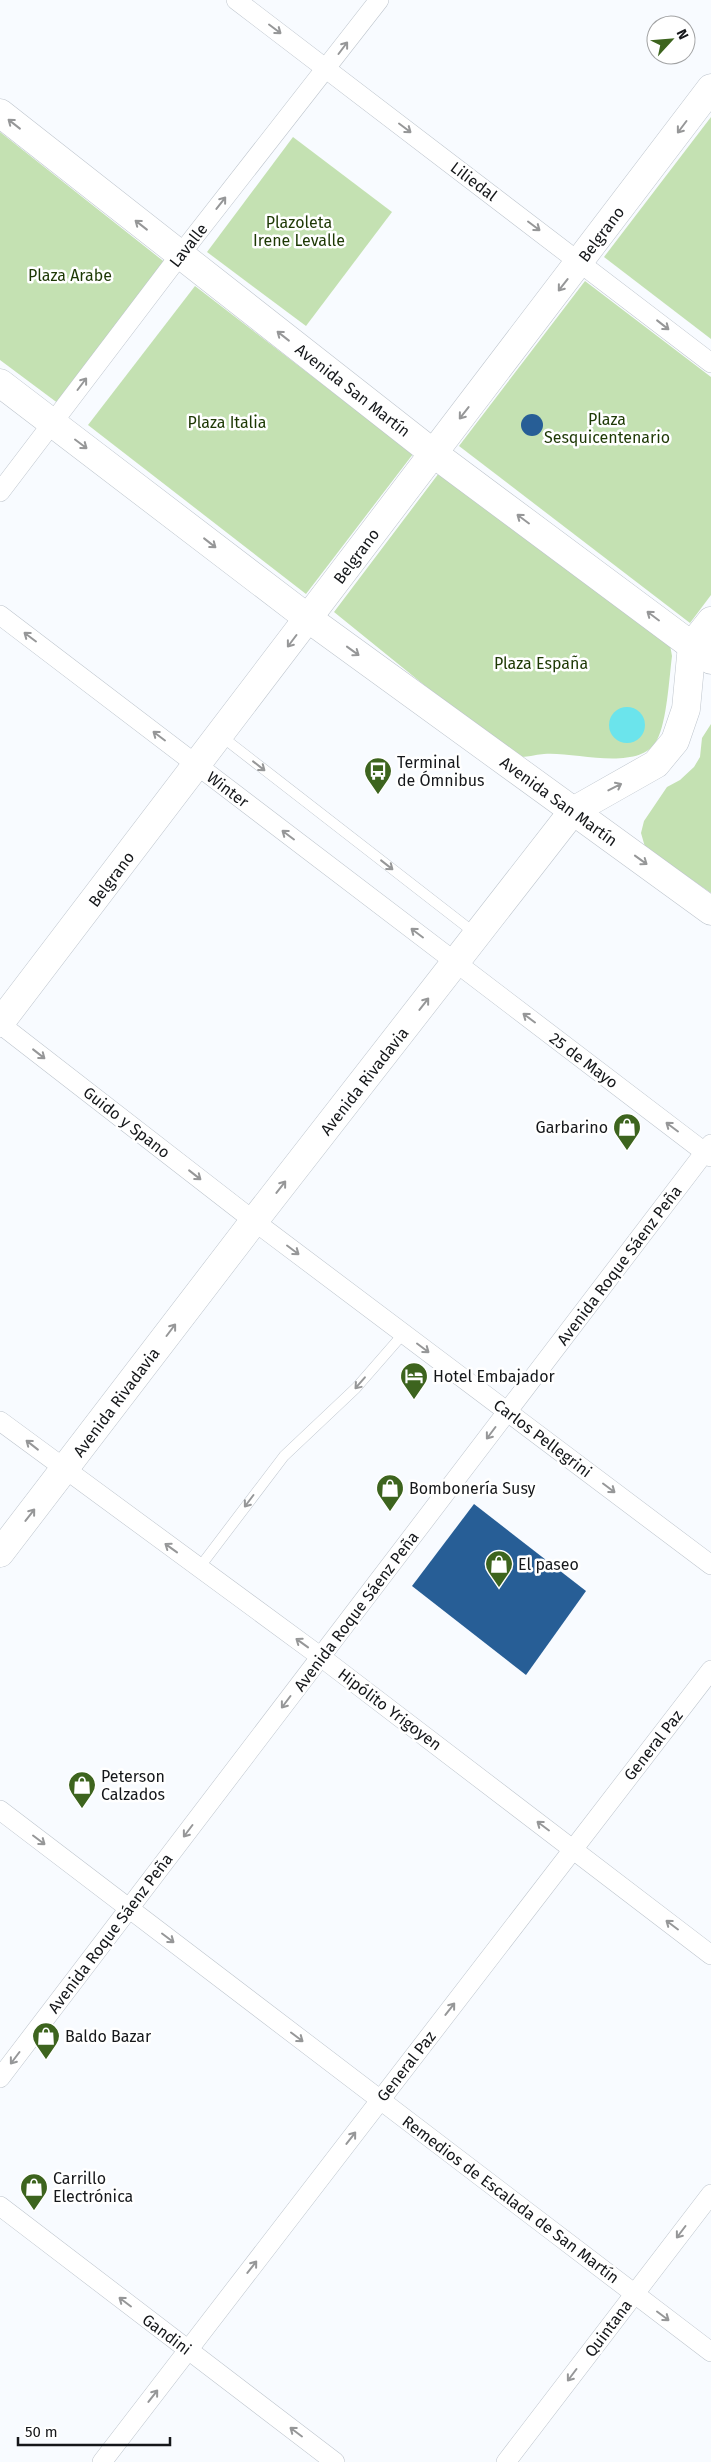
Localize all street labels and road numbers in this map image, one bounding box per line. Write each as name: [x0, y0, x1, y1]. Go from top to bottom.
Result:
street label: Liliedal: [447, 158, 501, 205]
street label: Belgrano: [574, 203, 628, 266]
street label: Lavalle: [165, 220, 211, 271]
street label: Avenida San Martín: [292, 340, 414, 441]
street label: Belgrano: [329, 525, 383, 588]
street label: Avenida San Martín: [496, 753, 621, 850]
street label: Winter: [203, 768, 253, 812]
street label: Belgrano: [84, 848, 138, 911]
street label: Avenida Rivadavia: [316, 1024, 412, 1139]
street label: 25 de Mayo: [546, 1029, 622, 1092]
street label: Guido y Spano: [80, 1083, 174, 1162]
street label: Avenida Roque Sáenz Peña: [553, 1182, 686, 1349]
street label: Avenida Rivadavia: [69, 1344, 164, 1461]
street label: Carlos Pellegrini: [490, 1395, 595, 1481]
street label: Avenida Roque Sáenz Peña: [290, 1528, 423, 1695]
street label: Hipólito Yrigoyen: [334, 1664, 445, 1754]
street label: General Paz: [620, 1706, 687, 1784]
street label: Avenida Roque Sáenz Peña: [44, 1850, 177, 2017]
street label: General Paz: [373, 2027, 440, 2105]
street label: Remedios de Escalada de San Martín: [399, 2112, 623, 2287]
street label: Quintana: [581, 2296, 636, 2361]
street label: Gandini: [139, 2310, 195, 2359]

